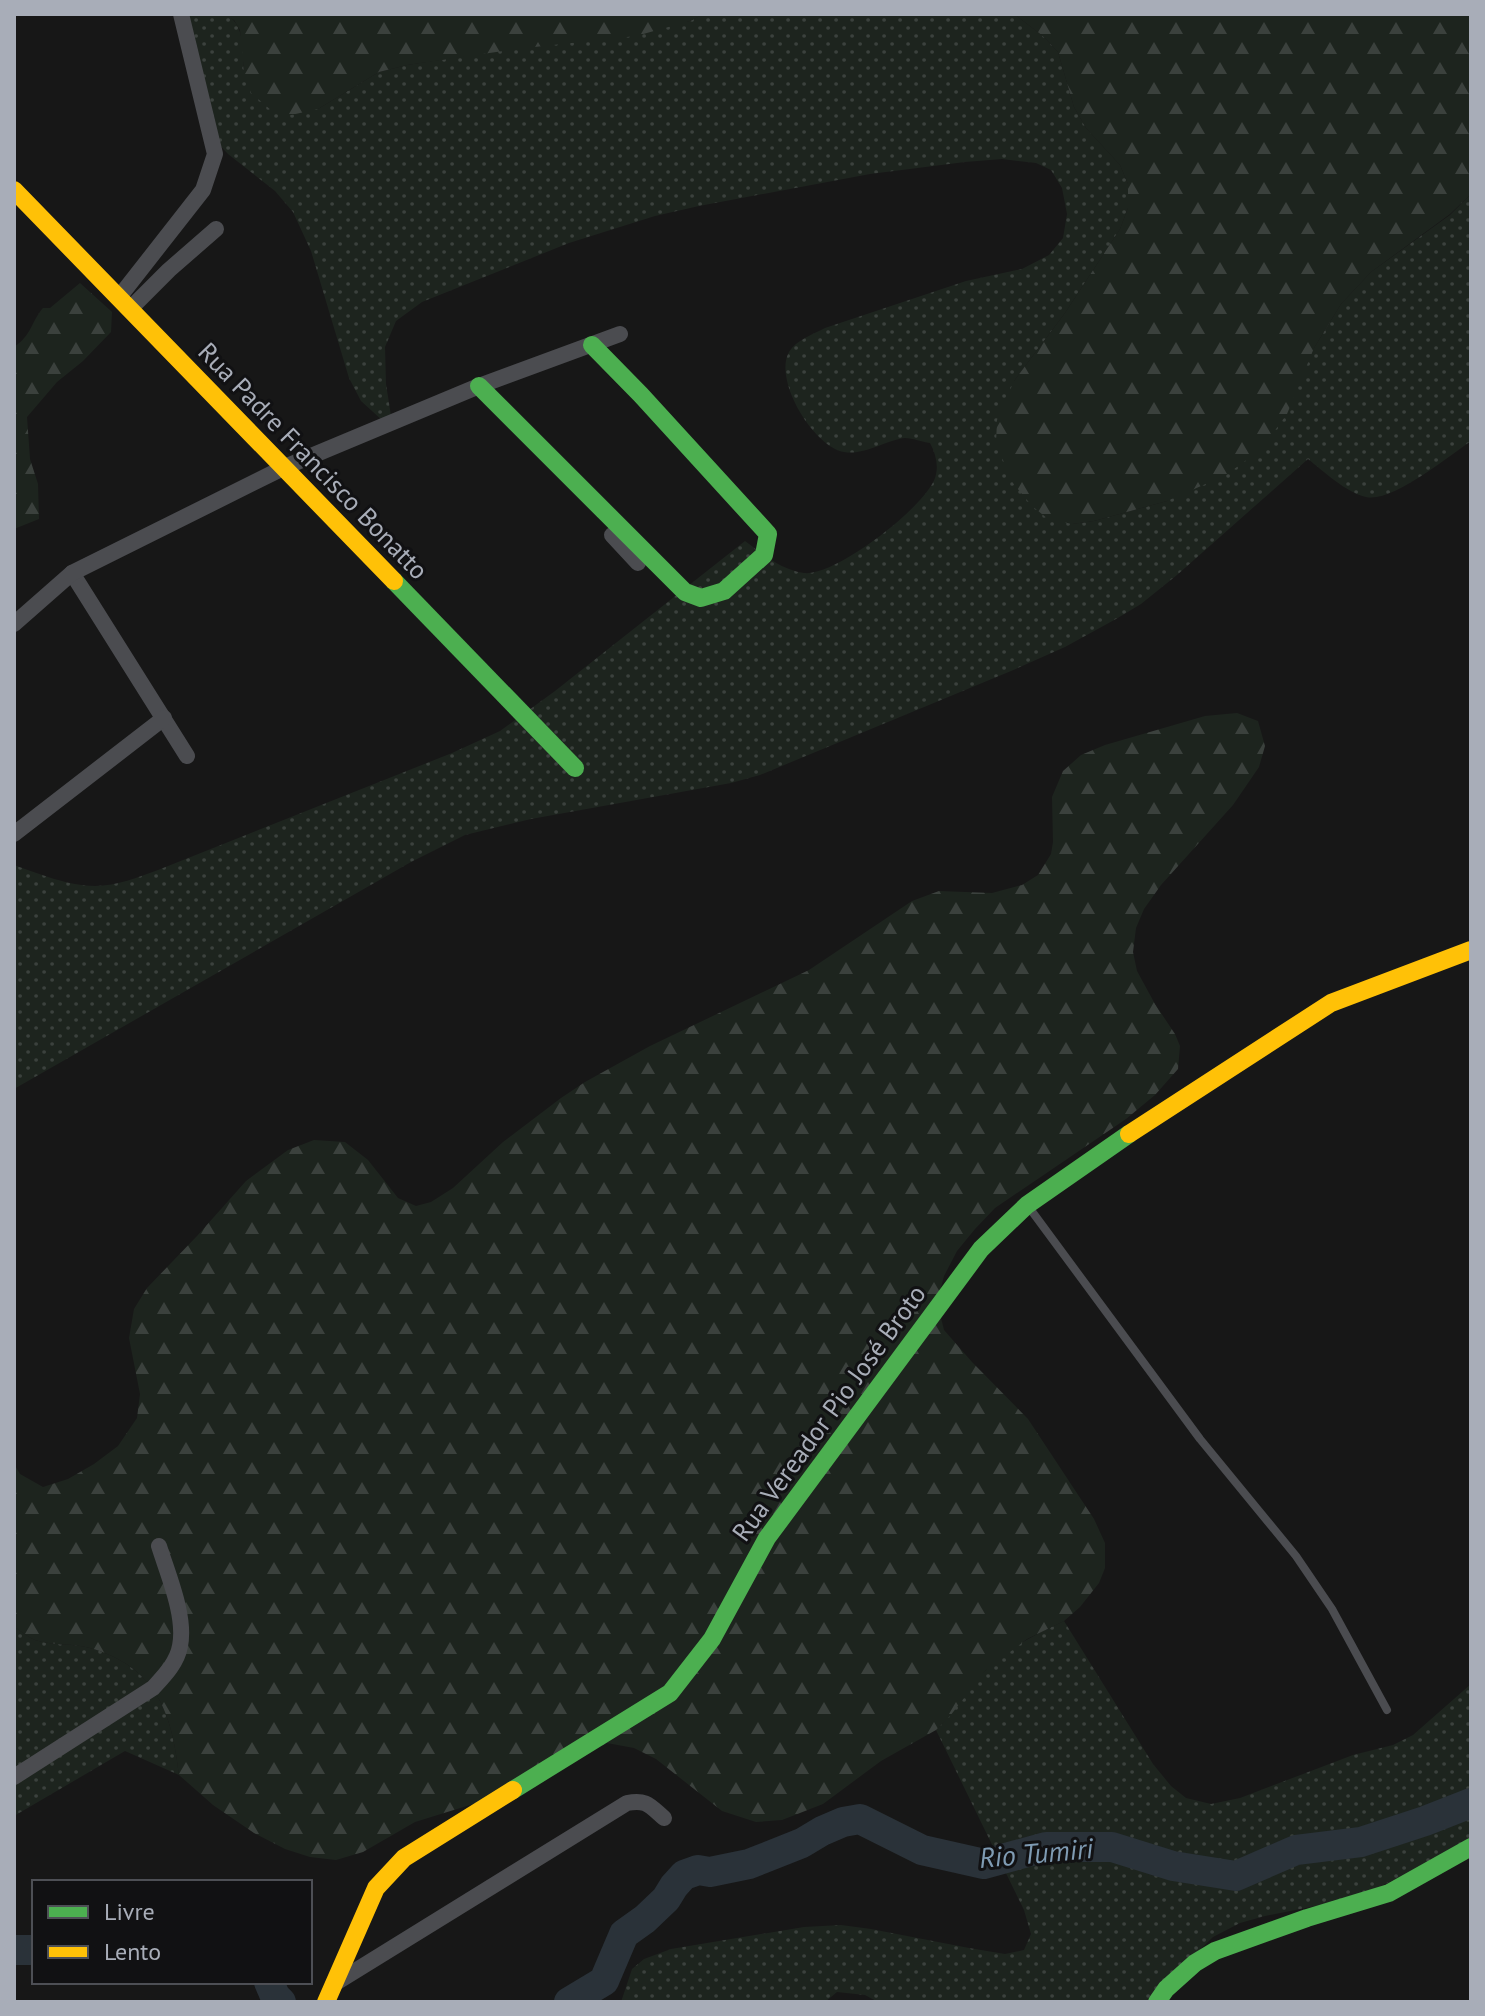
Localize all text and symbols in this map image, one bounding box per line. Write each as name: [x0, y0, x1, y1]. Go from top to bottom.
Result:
street label: Rua Padre Francisco Bonatto: [191, 335, 435, 586]
street label: Rua Vereador Pio José Broto: [724, 1278, 933, 1547]
water label: Rio Tumiri: [977, 1829, 1095, 1876]
legend: [32, 1880, 312, 1984]
text: Livre: [104, 1896, 155, 1927]
text: Lento: [104, 1936, 161, 1967]

